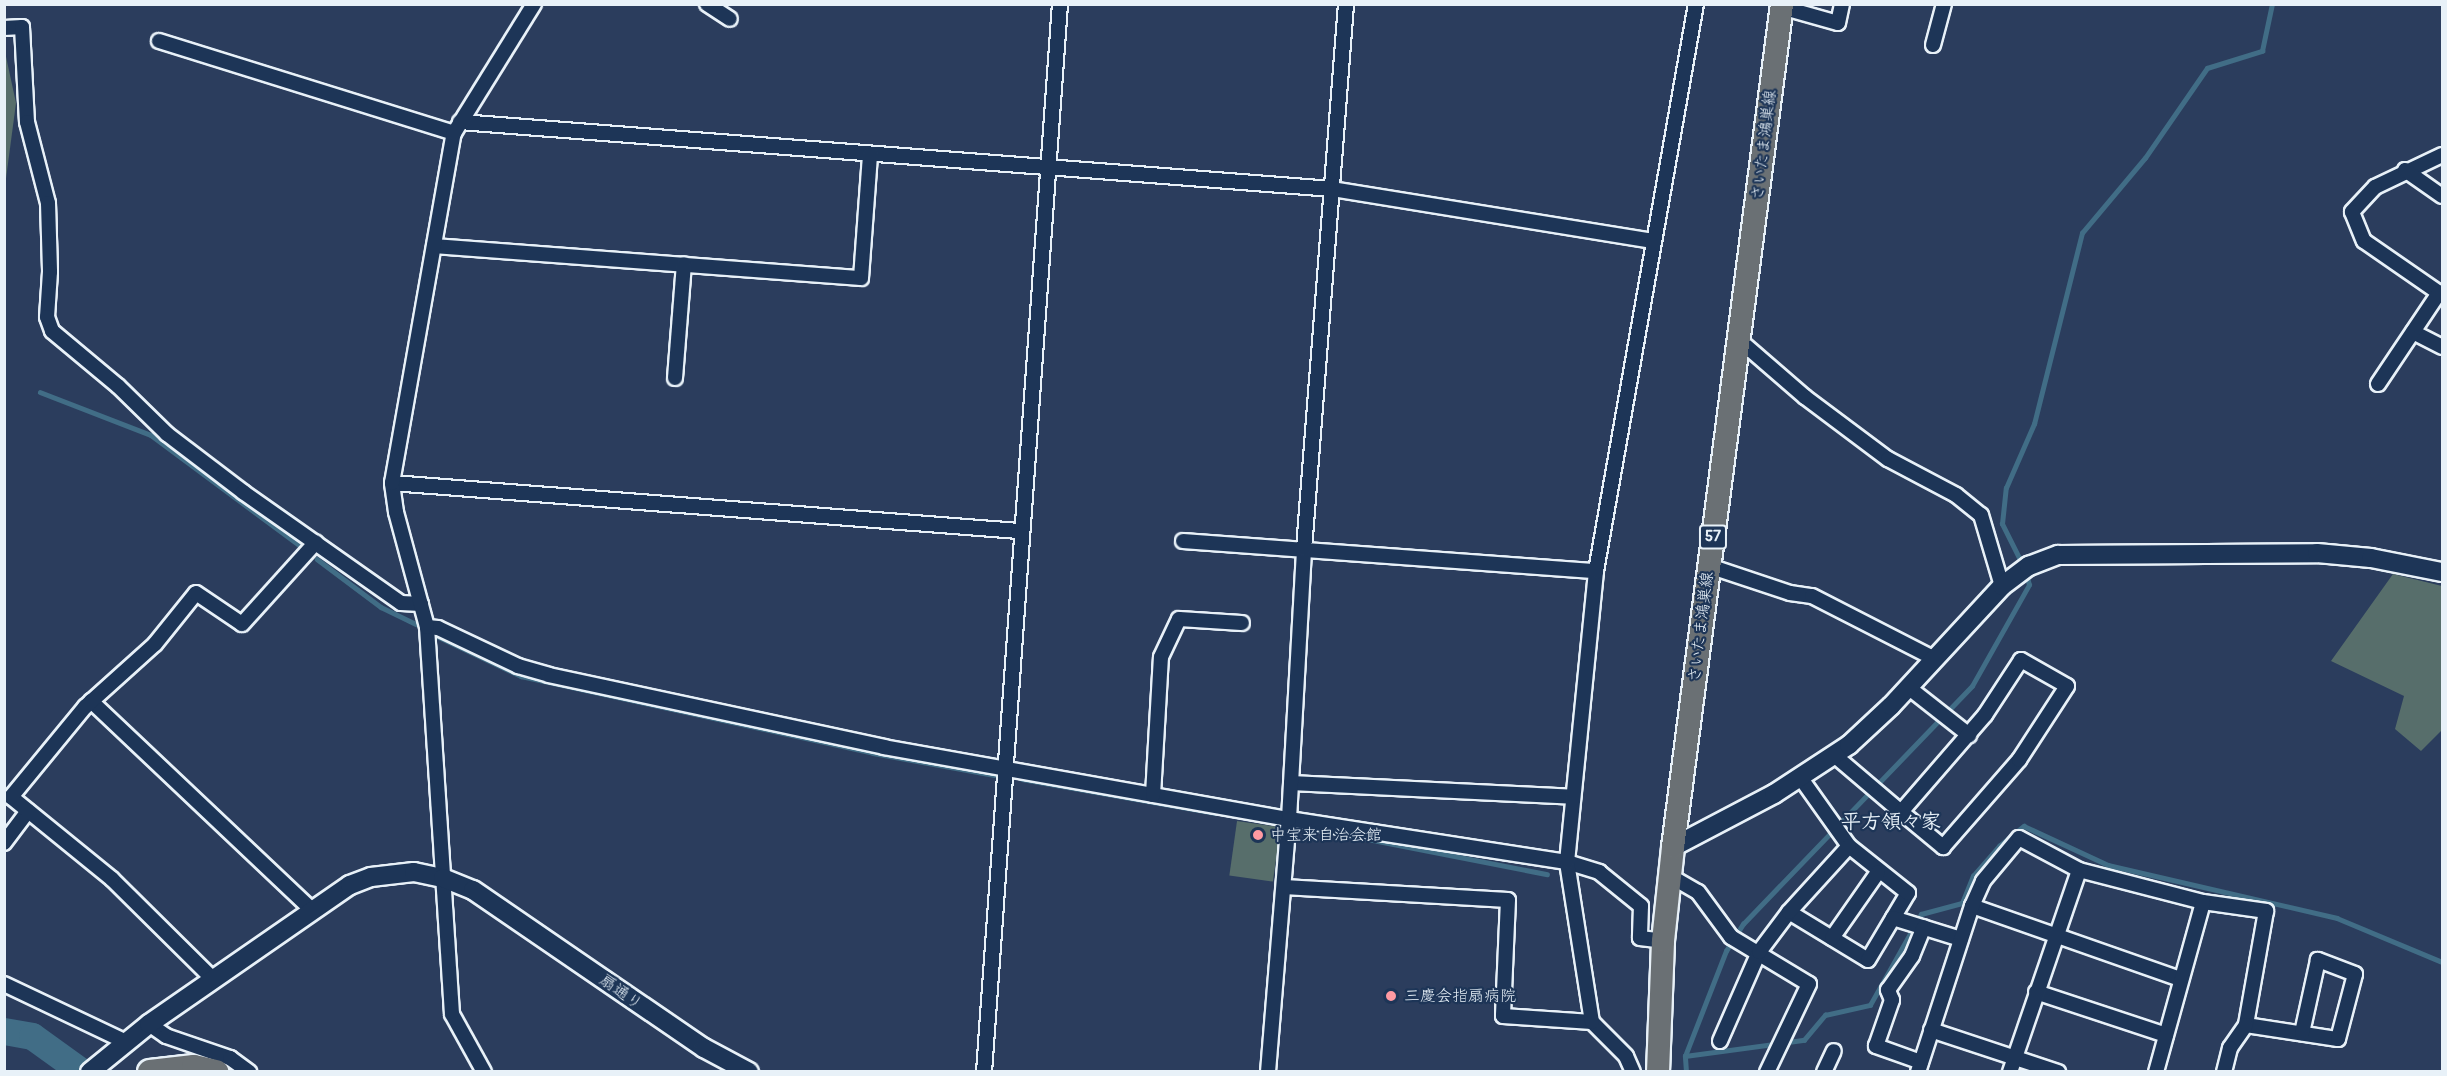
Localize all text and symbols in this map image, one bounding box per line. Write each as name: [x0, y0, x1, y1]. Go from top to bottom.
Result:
street label: さいたま鴻巣線: [1748, 88, 1780, 202]
road number: 57: [1698, 525, 1728, 549]
street label: さいたま鴻巣線: [1685, 570, 1717, 684]
district label: 平方領々家: [1841, 809, 1941, 833]
place label: 中宝来自治会館: [1270, 825, 1382, 845]
marker: 中宝来自治会館: [1251, 828, 1265, 842]
street label: 扇通り: [596, 970, 646, 1014]
place label: 三慶会指扇病院: [1404, 986, 1516, 1006]
marker: 三慶会指扇病院: [1382, 987, 1400, 1005]

